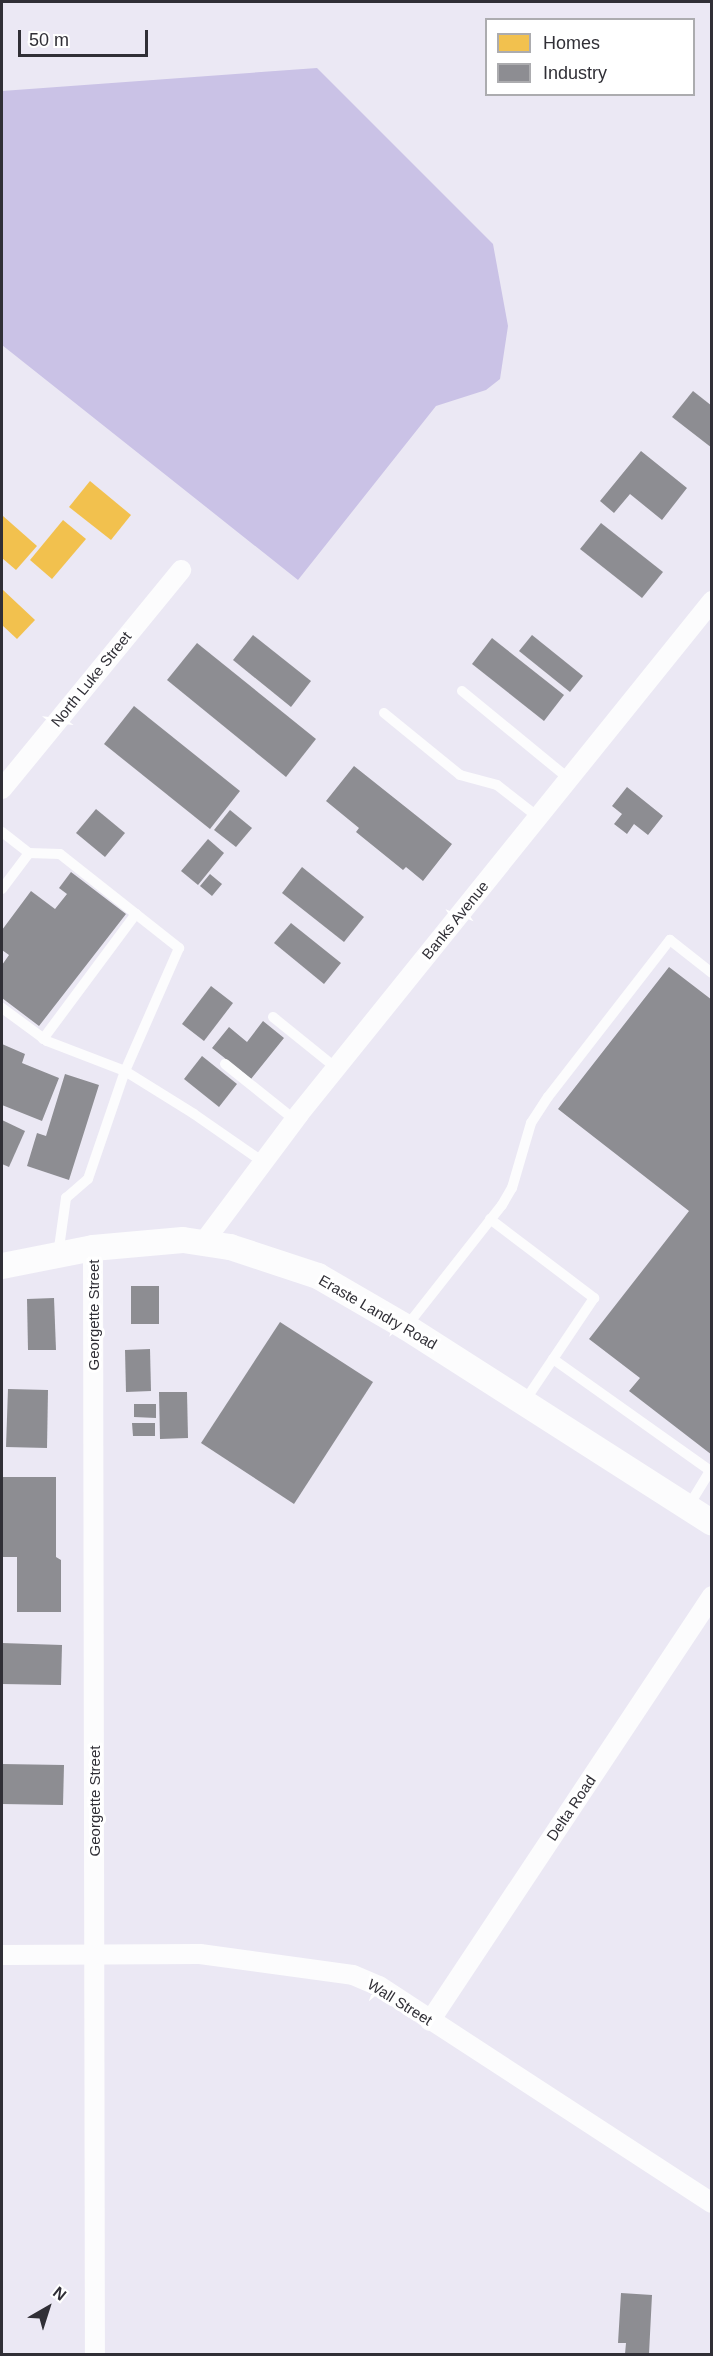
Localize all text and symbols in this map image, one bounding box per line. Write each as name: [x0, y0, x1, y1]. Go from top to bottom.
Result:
scale bar: [21, 18, 152, 56]
legend: [485, 18, 695, 96]
text: 50 m: [29, 30, 69, 50]
text: Homes: [543, 33, 600, 53]
text: Industry: [543, 63, 607, 83]
street label: North Luke Street: [47, 628, 135, 730]
street label: Banks Avenue: [418, 877, 492, 963]
street label: Georgette Street: [85, 1260, 103, 1370]
street label: Eraste Landry Road: [316, 1271, 440, 1353]
street label: Georgette Street: [86, 1746, 104, 1856]
street label: Delta Road: [543, 1772, 599, 1844]
street label: Wall Street: [364, 1975, 436, 2029]
north arrow: [18, 2278, 78, 2338]
text: N: [50, 2283, 69, 2304]

